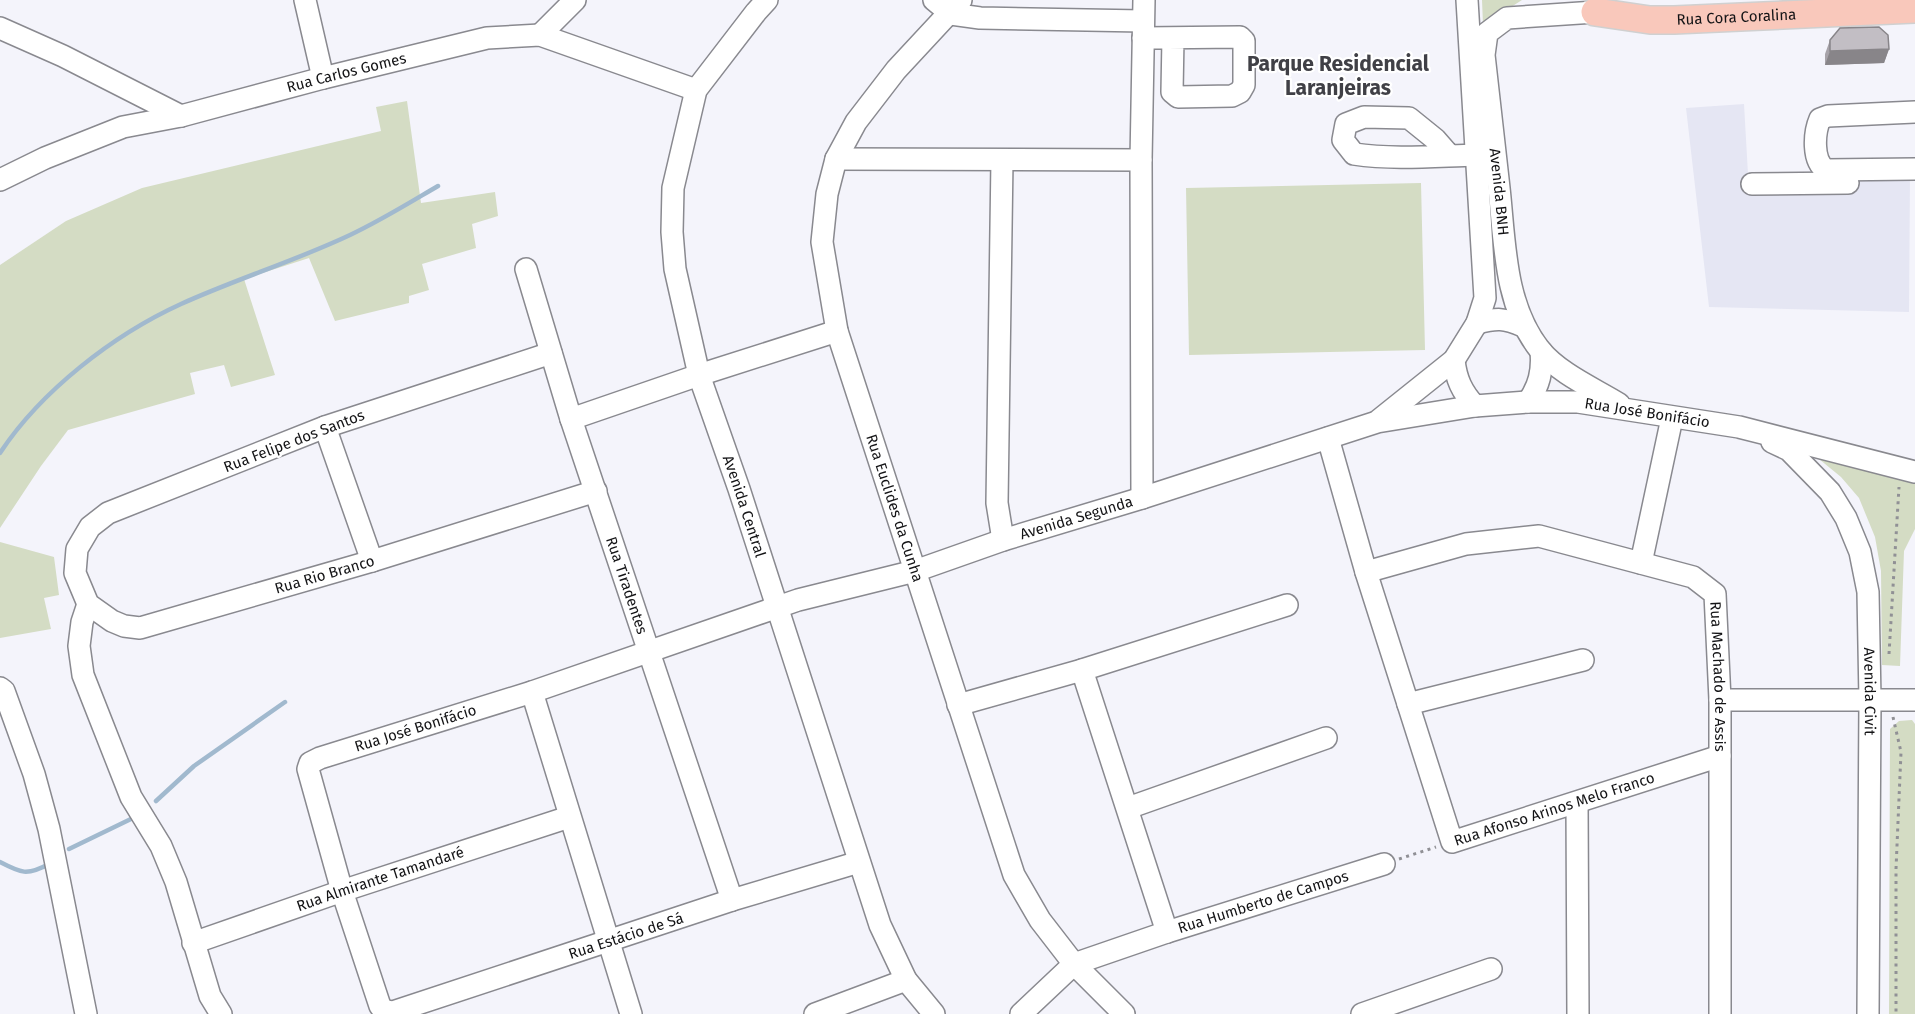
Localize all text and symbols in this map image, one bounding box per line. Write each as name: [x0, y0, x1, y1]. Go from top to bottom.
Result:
street label: Rua Cora Coralina: [1676, 5, 1797, 29]
street label: Rua Carlos Gomes: [285, 49, 408, 96]
district label: Parque Residencial Laranjeiras: [1247, 51, 1430, 101]
street label: Avenida BNH: [1486, 147, 1512, 236]
street label: Rua José Bonifácio: [1583, 394, 1711, 431]
street label: Rua Felipe dos Santos: [221, 406, 367, 476]
street label: Rua Euclides da Cunha: [862, 432, 927, 584]
street label: Avenida Central: [719, 453, 770, 560]
street label: Avenida Segunda: [1018, 492, 1135, 543]
street label: Rua Tiradentes: [602, 534, 651, 636]
street label: Rua Rio Branco: [273, 552, 377, 598]
street label: Rua Machado de Assis: [1706, 601, 1729, 752]
street label: Avenida Civit: [1860, 647, 1879, 736]
street label: Rua José Bonifácio: [352, 701, 479, 756]
street label: Rua Afonso Arinos Melo Franco: [1452, 769, 1657, 850]
street label: Rua Almirante Tamandaré: [294, 843, 466, 915]
street label: Rua Humberto de Campos: [1176, 867, 1351, 937]
street label: Rua Estácio de Sá: [566, 909, 686, 963]

